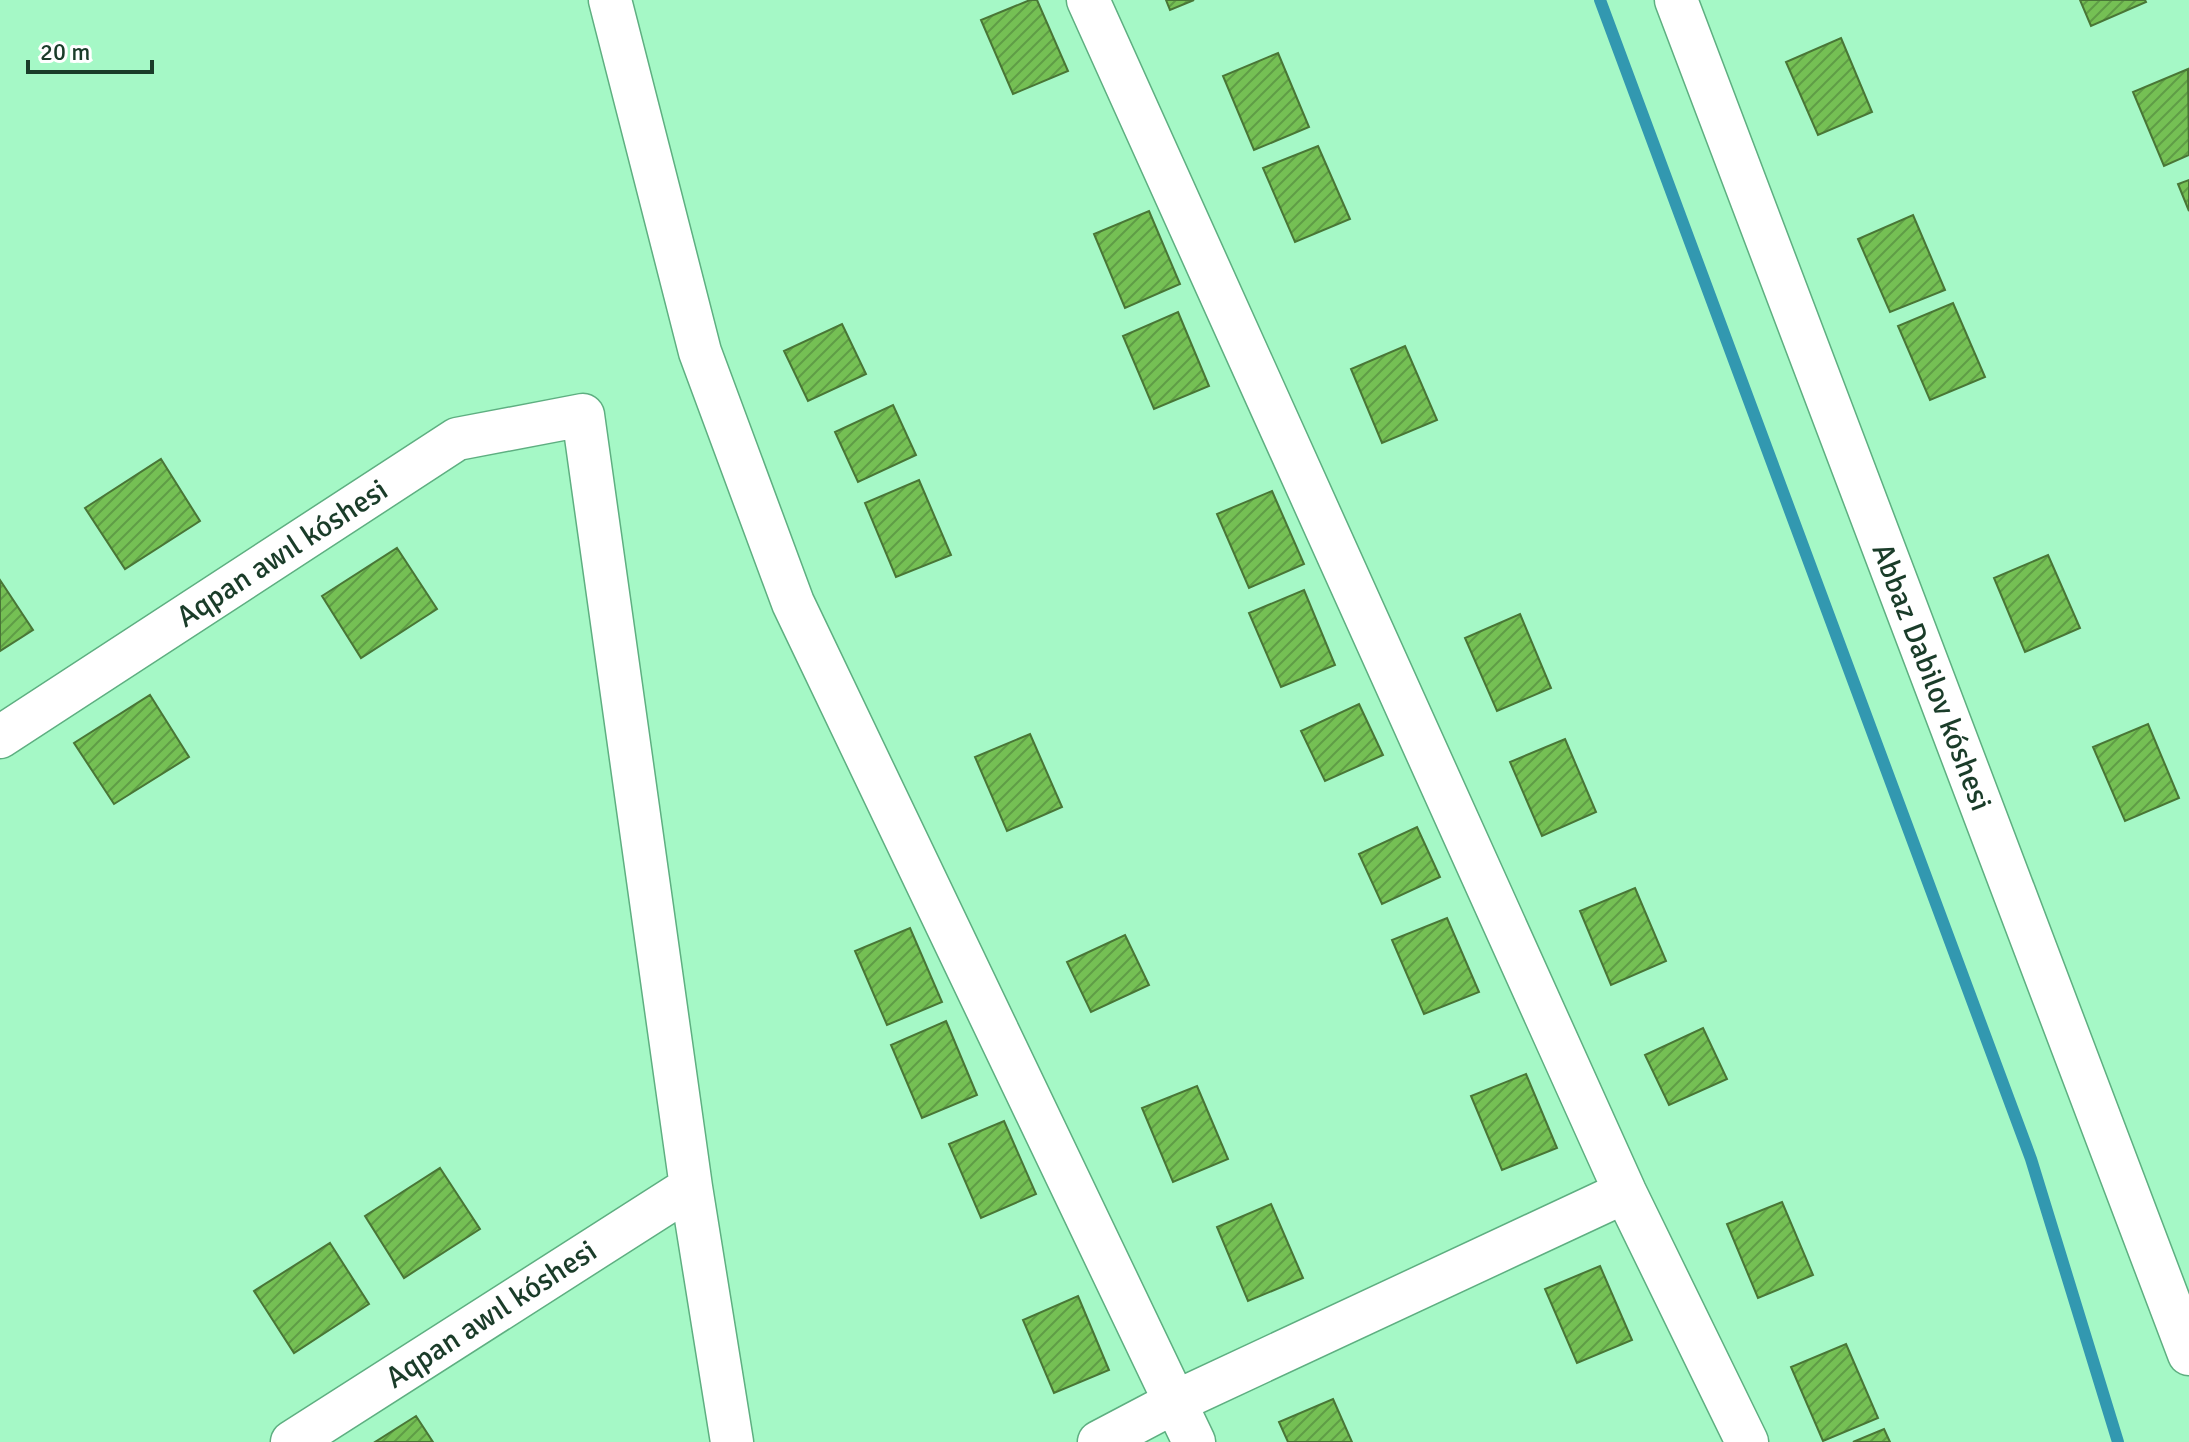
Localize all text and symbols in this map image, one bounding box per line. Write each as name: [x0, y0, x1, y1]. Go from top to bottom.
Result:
scale bar: [28, 24, 152, 74]
text: 20 m: [40, 37, 90, 67]
street label: Aqpan awıl kóshesi: [170, 471, 395, 635]
street label: Abbaz Dabilov kóshesi: [1863, 538, 2000, 816]
street label: Aqpan awıl kóshesi: [379, 1232, 604, 1396]

